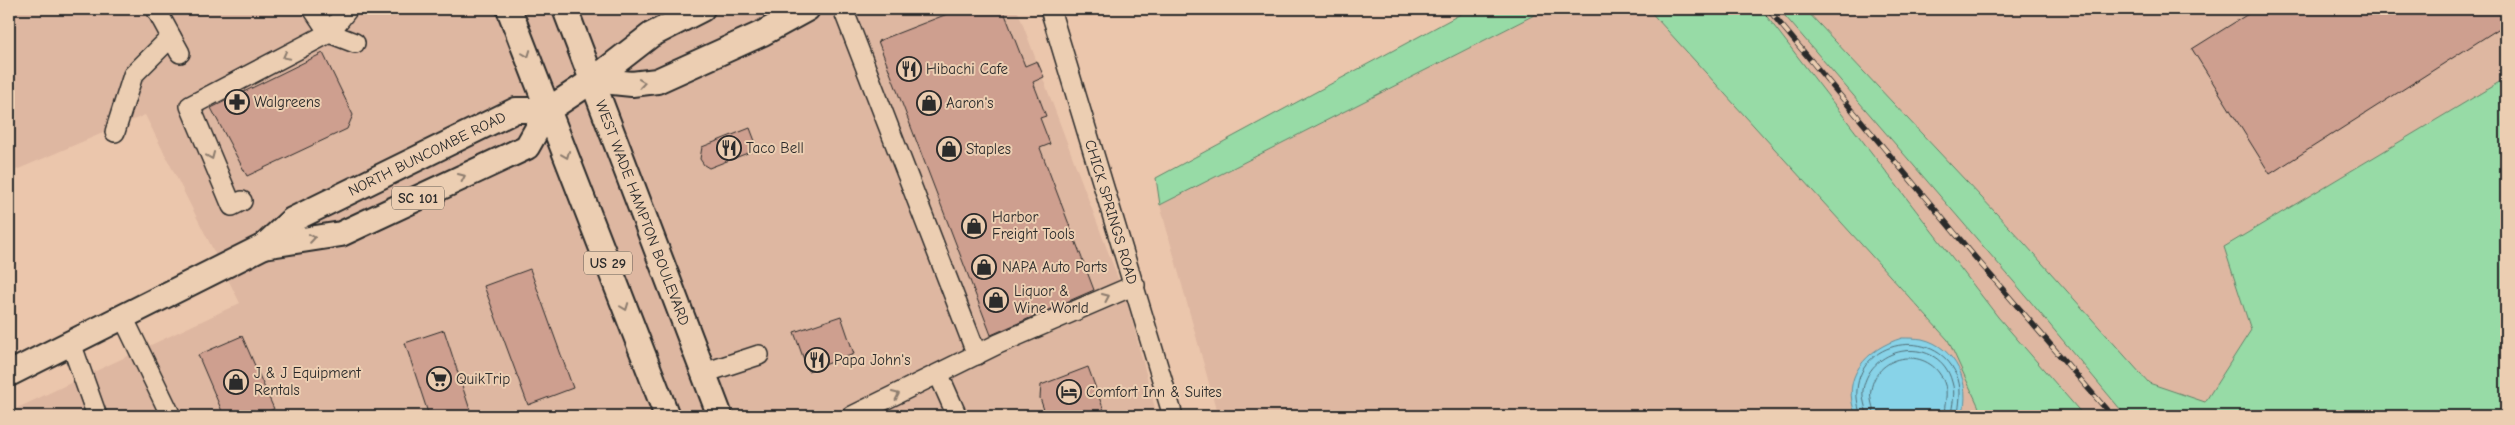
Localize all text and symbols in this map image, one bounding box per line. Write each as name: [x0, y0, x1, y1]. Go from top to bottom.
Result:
one-way arrow: [521, 49, 531, 58]
one-way arrow: [282, 50, 291, 60]
restaurant icon: Hibachi Cafe: [896, 56, 922, 82]
place label: Hibachi Cafe: [926, 60, 1009, 78]
one-way arrow: [638, 78, 646, 89]
pharmacy icon: Walgreens: [224, 89, 250, 115]
shop icon: Aaron's: [916, 90, 942, 116]
place label: Walgreens: [254, 93, 320, 111]
place label: Aaron's: [946, 94, 994, 112]
street label: WEST WADE HAMPTON BOULEVARD: [591, 97, 694, 328]
street label: NORTH BUNCOMBE ROAD: [345, 107, 509, 200]
restaurant icon: Taco Bell: [716, 135, 742, 161]
shop icon: Staples: [936, 136, 962, 162]
street label: CHICK SPRINGS ROAD: [1081, 137, 1142, 287]
place label: Taco Bell: [746, 139, 804, 157]
place label: Staples: [966, 140, 1011, 158]
one-way arrow: [204, 151, 215, 160]
one-way arrow: [561, 151, 571, 159]
one-way arrow: [457, 173, 466, 184]
road number: SC 101: [392, 187, 444, 210]
place label: Harbor Freight Tools: [992, 208, 1074, 243]
shop icon: Harbor Freight Tools: [961, 213, 987, 239]
one-way arrow: [308, 234, 317, 244]
road number: US 29: [584, 252, 632, 274]
shop icon: NAPA Auto Parts: [971, 254, 997, 280]
place label: NAPA Auto Parts: [1002, 258, 1107, 276]
place label: Liquor & Wine World: [1014, 282, 1089, 317]
shop icon: Liquor & Wine World: [983, 287, 1009, 313]
one-way arrow: [1102, 293, 1110, 303]
one-way arrow: [619, 302, 630, 311]
restaurant icon: Papa John's: [804, 347, 830, 373]
place label: Papa John's: [834, 351, 911, 369]
place label: J & J Equipment Rentals: [254, 364, 361, 399]
supermarket icon: QuikTrip: [426, 366, 452, 392]
shop icon: J & J Equipment Rentals: [223, 369, 249, 395]
place label: QuikTrip: [456, 370, 510, 388]
hotel icon: Comfort Inn & Suites: [1056, 379, 1082, 405]
place label: Comfort Inn & Suites: [1086, 383, 1222, 401]
one-way arrow: [891, 391, 900, 402]

